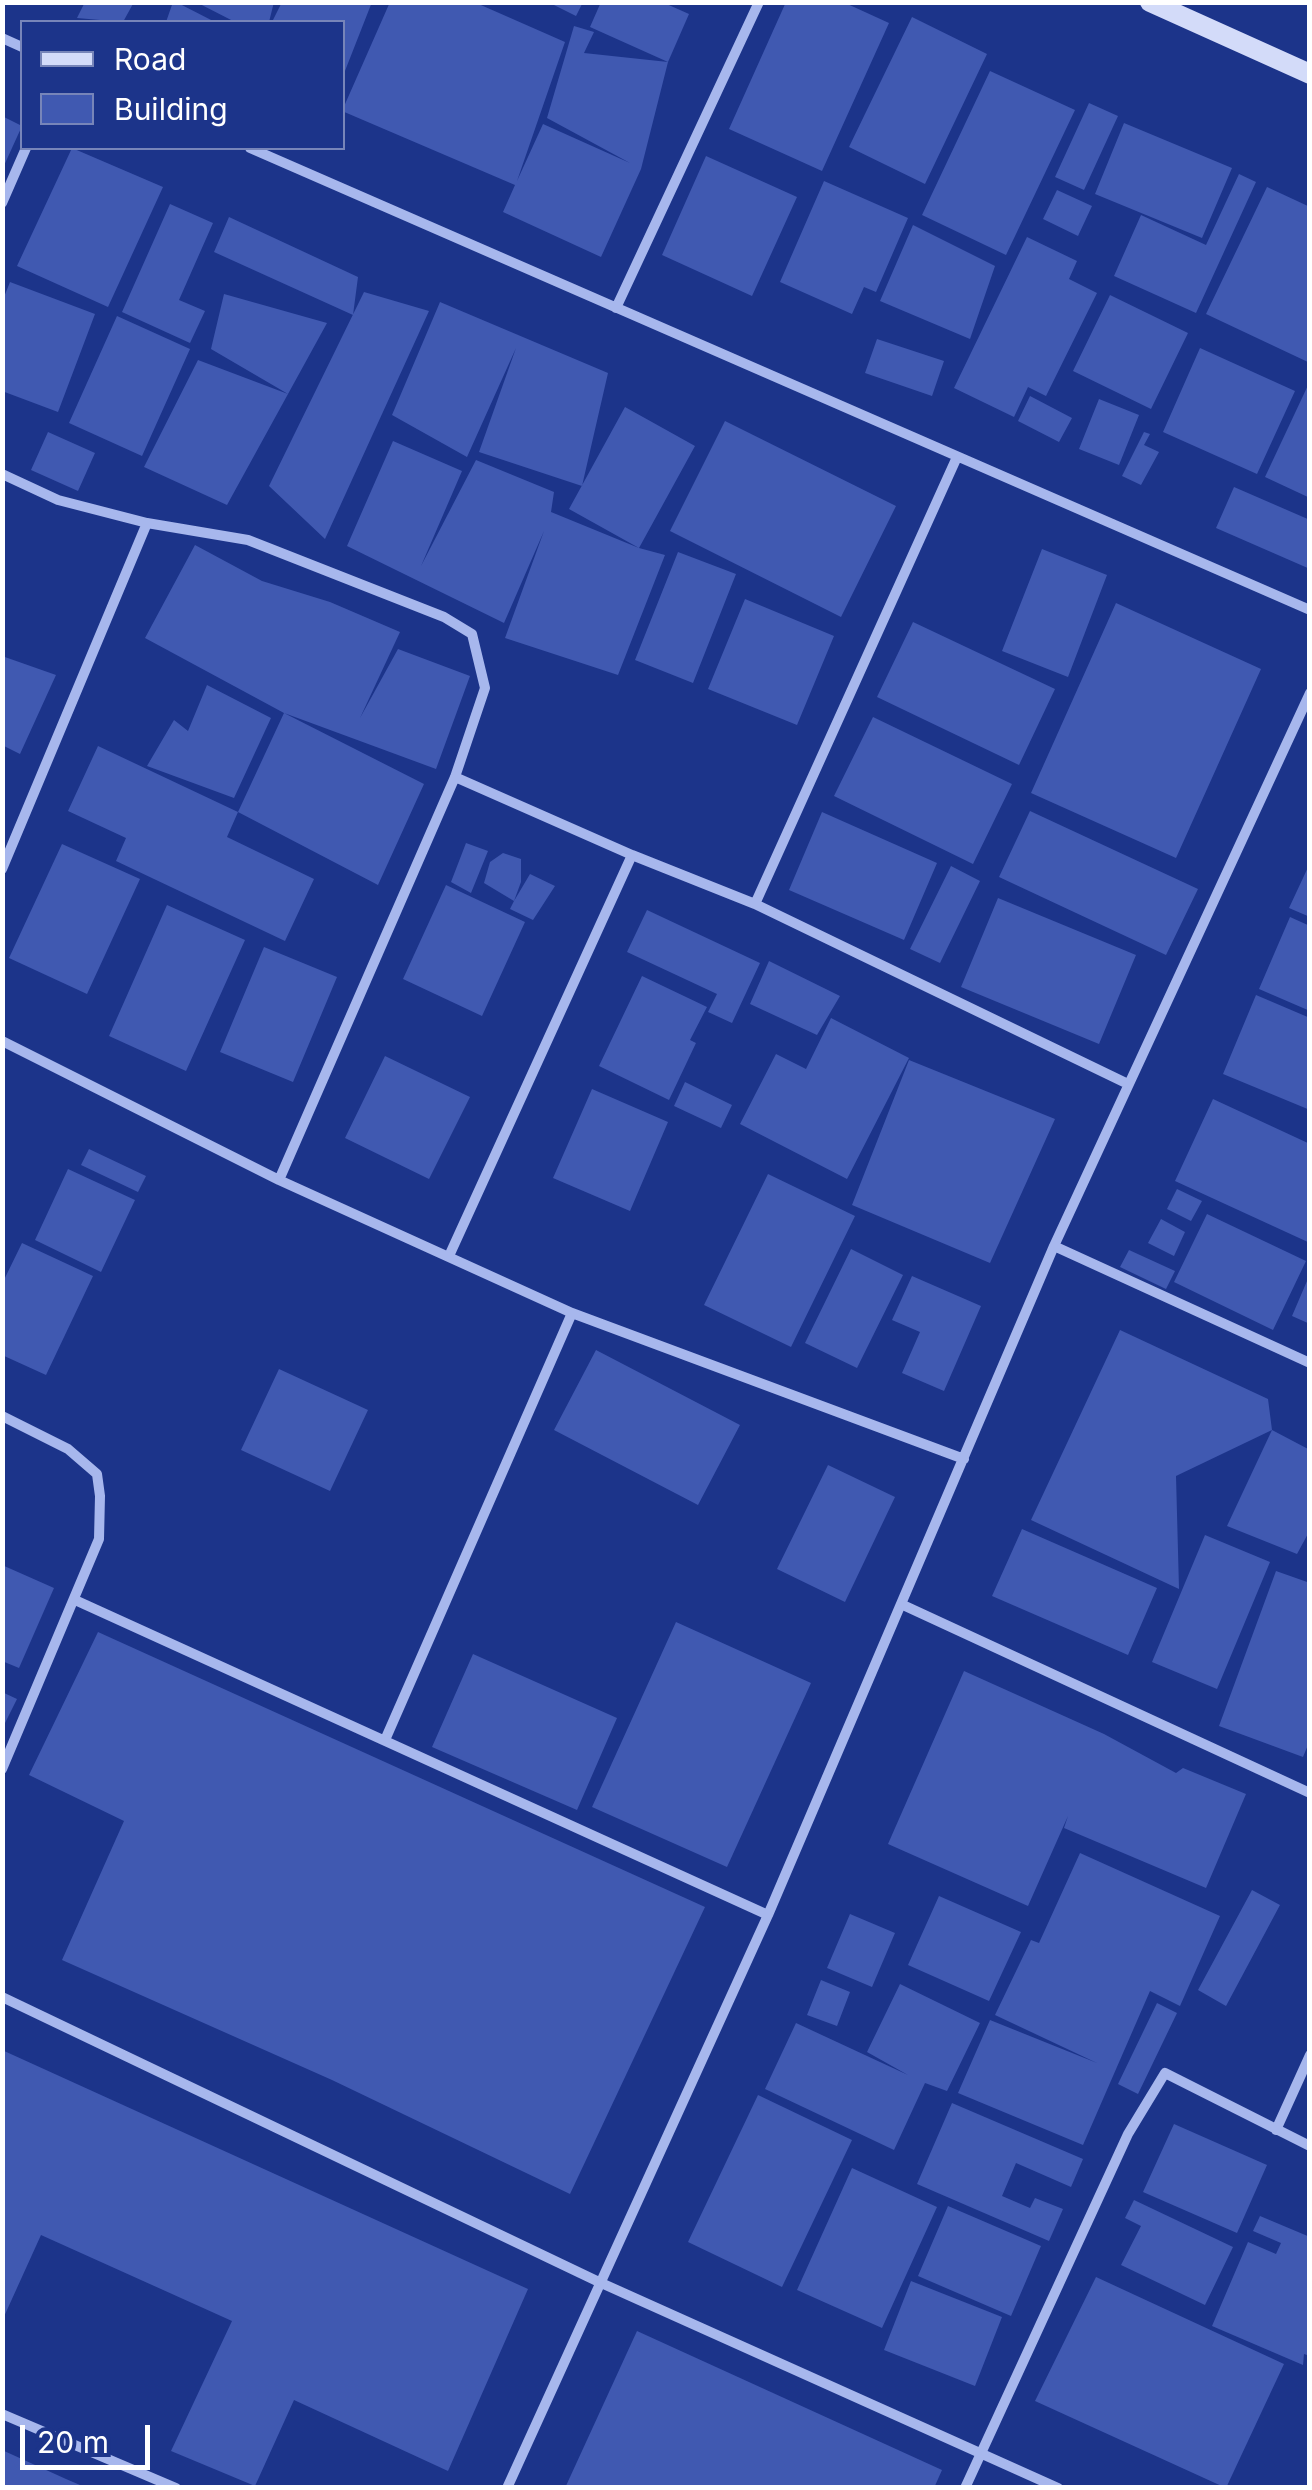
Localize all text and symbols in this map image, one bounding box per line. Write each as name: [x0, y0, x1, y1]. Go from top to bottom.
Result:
legend: [20, 20, 345, 150]
text: Road: [114, 41, 186, 77]
text: Building: [114, 91, 228, 127]
scale bar: [25, 2405, 155, 2467]
text: 20 m: [37, 2424, 109, 2460]

